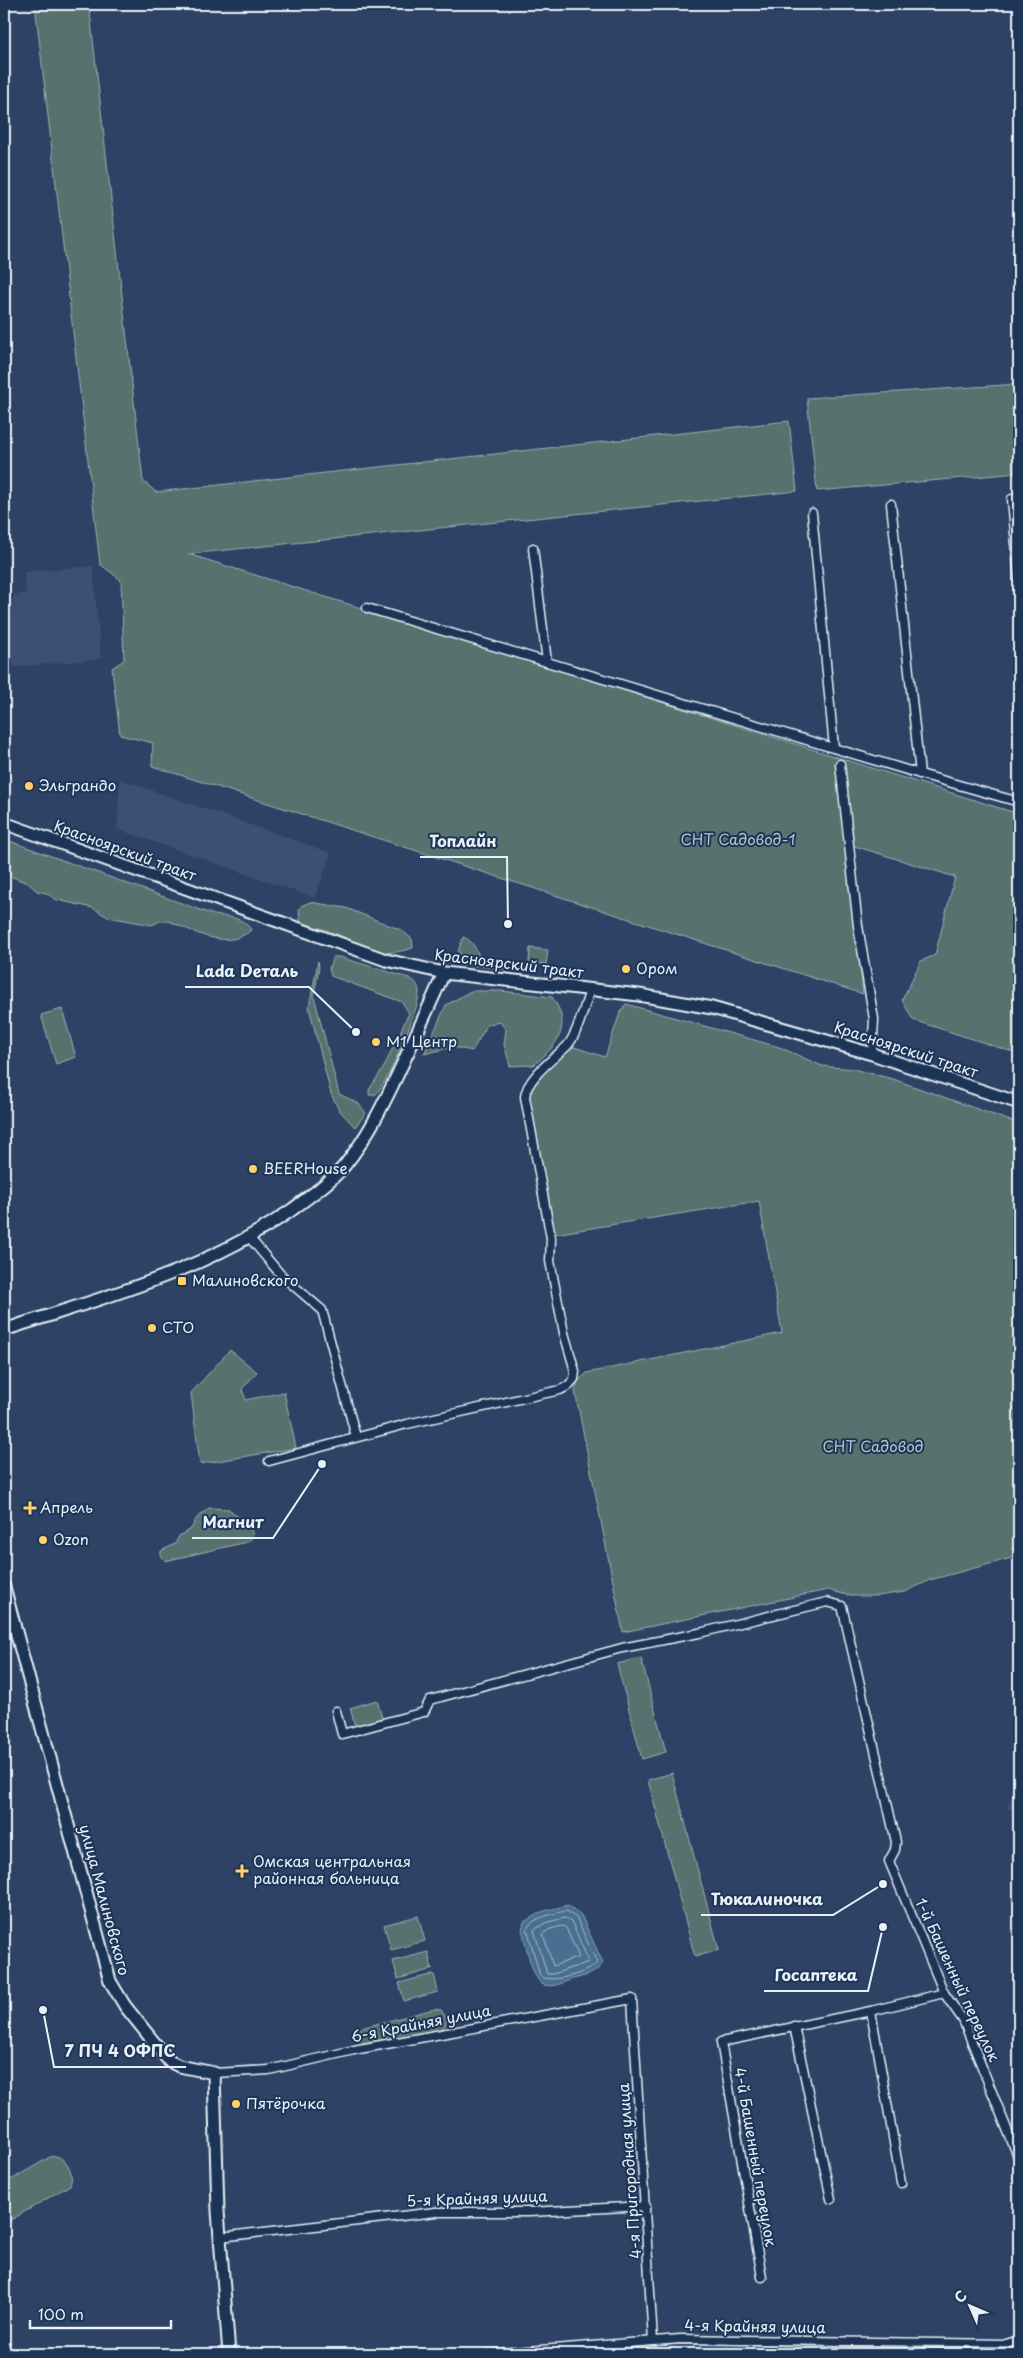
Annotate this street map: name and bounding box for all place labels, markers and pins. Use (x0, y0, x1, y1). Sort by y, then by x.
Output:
place label: Эльграндо (39, 773, 116, 796)
marker: Эльграндо (23, 780, 35, 792)
callout: Топлайн (420, 826, 507, 857)
callout: Lada Dеталь (185, 956, 309, 987)
place label: Ором (636, 956, 678, 979)
marker: Ором (620, 963, 632, 975)
place label: М1 Центр (386, 1029, 457, 1052)
marker: М1 Центр (370, 1036, 382, 1048)
place label: BEERHouse (263, 1156, 348, 1179)
marker: BEERHouse (247, 1163, 259, 1175)
place label: Малиновского (192, 1268, 298, 1291)
marker: Малиновского (176, 1275, 188, 1287)
place label: СТО (162, 1315, 194, 1338)
marker: СТО (146, 1322, 158, 1334)
place label: Апрель (40, 1495, 93, 1518)
marker: Апрель (24, 1502, 36, 1514)
callout: Магнит (192, 1507, 273, 1538)
place label: Ozon (53, 1527, 89, 1550)
marker: Ozon (37, 1534, 49, 1546)
place label: Омская центральная районная больница (253, 1849, 411, 1889)
marker: Омская центральная районная больница (235, 1864, 249, 1878)
callout: Тюкалиночка (701, 1884, 833, 1915)
callout: Госаптека (764, 1960, 868, 1991)
callout: 7 ПЧ 4 ОФПС (54, 2036, 186, 2067)
place label: Пятёрочка (246, 2091, 326, 2114)
marker: Пятёрочка (230, 2098, 242, 2110)

